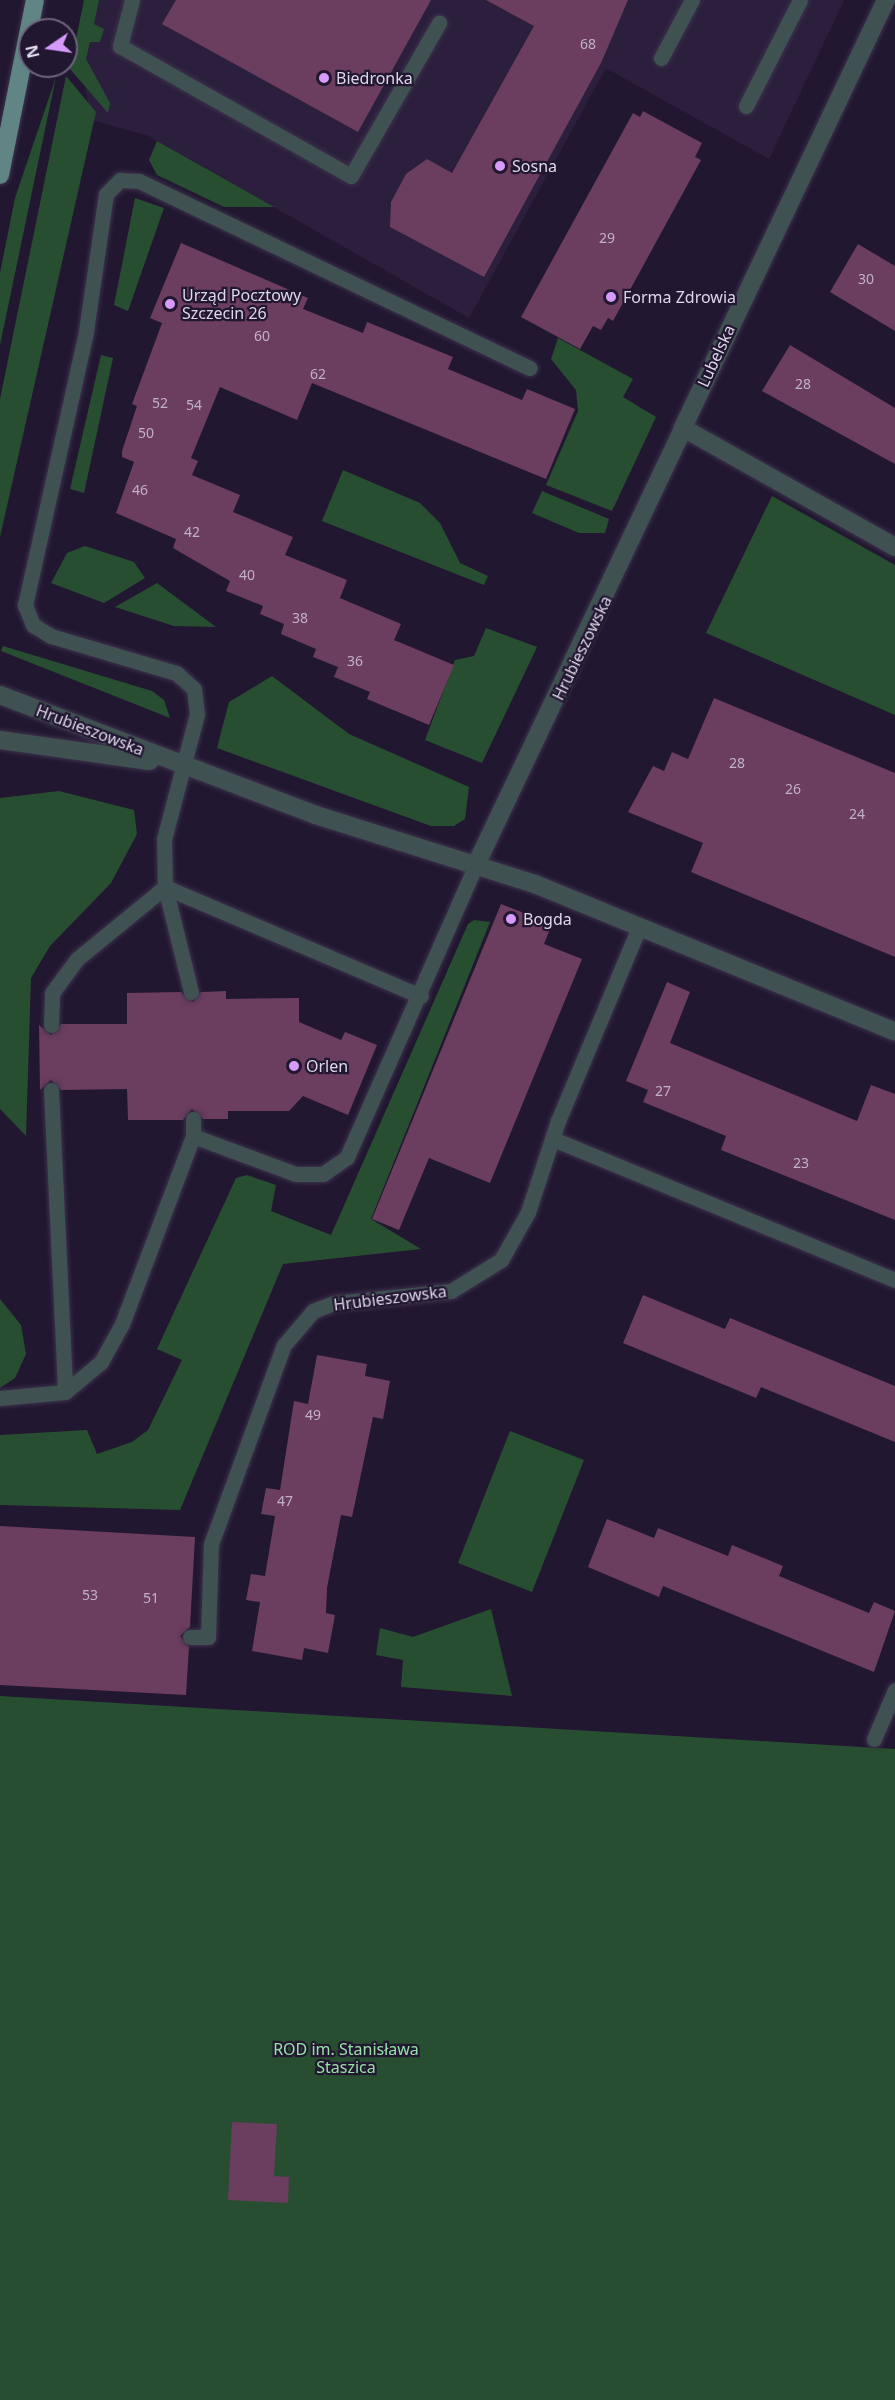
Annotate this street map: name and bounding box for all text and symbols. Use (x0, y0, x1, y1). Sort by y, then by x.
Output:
north arrow (18, 18, 78, 78)
house number: 68 (580, 36, 596, 52)
text: N (20, 43, 45, 60)
place label: Biedronka (336, 68, 413, 88)
marker: Biedronka (317, 71, 331, 85)
place label: Sosna (512, 156, 557, 176)
marker: Sosna (493, 159, 507, 173)
house number: 29 (599, 230, 615, 246)
house number: 30 (858, 271, 874, 287)
place label: Urząd Pocztowy Szczecin 26 (182, 285, 301, 323)
place label: Forma Zdrowia (623, 287, 736, 307)
marker: Forma Zdrowia (604, 290, 618, 304)
marker: Urząd Pocztowy Szczecin 26 (163, 297, 177, 311)
street label: Lubelska (693, 322, 739, 390)
house number: 60 (254, 328, 270, 344)
house number: 62 (310, 366, 326, 382)
house number: 28 (795, 376, 811, 392)
house number: 52 (152, 395, 168, 411)
house number: 54 (186, 397, 202, 413)
house number: 50 (138, 425, 154, 441)
house number: 46 (132, 482, 148, 498)
house number: 42 (184, 524, 200, 540)
house number: 40 (239, 567, 255, 583)
street label: Hrubieszowska (548, 593, 616, 703)
house number: 38 (292, 610, 308, 626)
house number: 36 (347, 653, 363, 669)
street label: Hrubieszowska (34, 701, 146, 759)
house number: 28 (729, 755, 745, 771)
house number: 26 (785, 781, 801, 797)
house number: 24 (849, 806, 865, 822)
place label: Bogda (523, 909, 572, 929)
marker: Bogda (504, 912, 518, 926)
place label: Orlen (306, 1056, 348, 1076)
marker: Orlen (287, 1059, 301, 1073)
house number: 27 (655, 1083, 671, 1099)
house number: 23 (793, 1155, 809, 1171)
street label: Hrubieszowska (332, 1282, 448, 1314)
house number: 49 (305, 1407, 321, 1423)
house number: 47 (277, 1493, 293, 1509)
house number: 53 (82, 1587, 98, 1603)
house number: 51 (143, 1590, 159, 1606)
park label: ROD im. Stanisława Staszica (273, 2039, 419, 2077)

